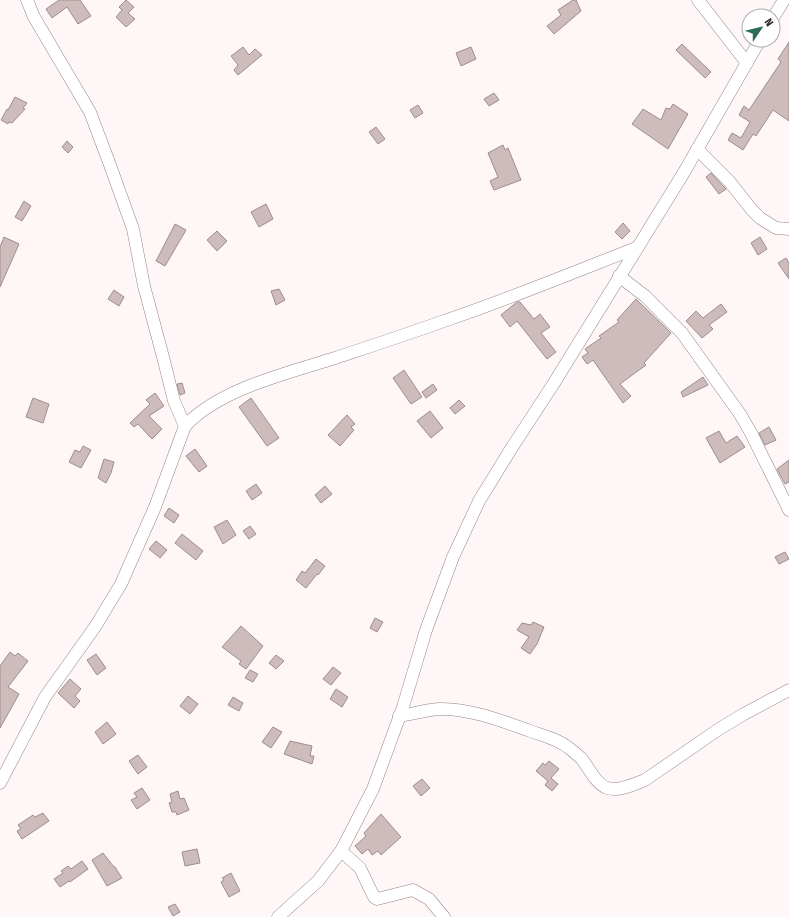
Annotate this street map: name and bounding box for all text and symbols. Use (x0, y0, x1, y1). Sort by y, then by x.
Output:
north arrow (741, 8, 781, 48)
text: N (762, 16, 776, 29)

